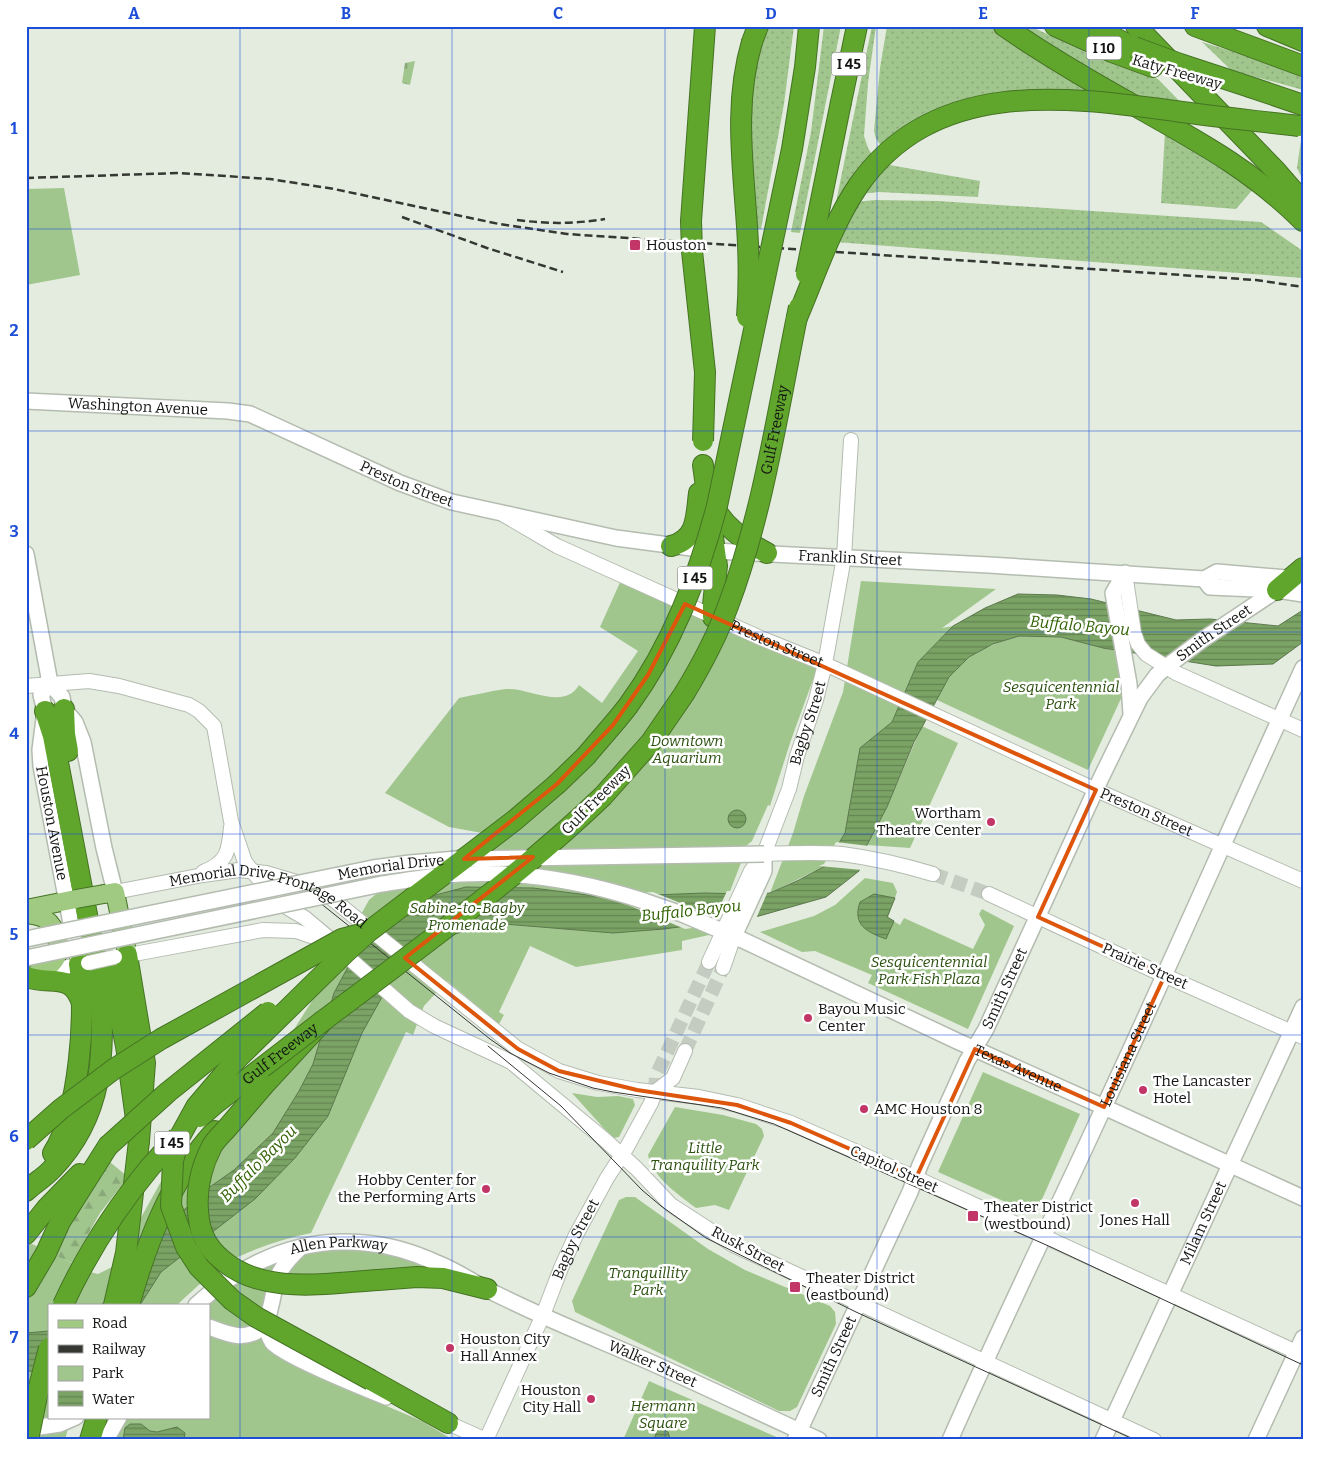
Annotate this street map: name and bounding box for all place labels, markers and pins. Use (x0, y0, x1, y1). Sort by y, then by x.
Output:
place label: Houston (646, 236, 707, 254)
marker: Houston (628, 238, 642, 252)
place label: Wortham Theatre Center (877, 804, 982, 839)
marker: Wortham Theatre Center (985, 816, 997, 828)
place label: Bayou Music Center (818, 1000, 906, 1035)
marker: Bayou Music Center (802, 1012, 814, 1024)
place label: The Lancaster Hotel (1153, 1072, 1251, 1107)
marker: The Lancaster Hotel (1137, 1084, 1149, 1096)
place label: AMC Houston 8 (874, 1100, 982, 1118)
marker: AMC Houston 8 (858, 1103, 870, 1115)
place label: Hobby Center for the Performing Arts (338, 1171, 476, 1206)
marker: Hobby Center for the Performing Arts (480, 1183, 492, 1195)
marker: Jones Hall (1129, 1197, 1141, 1209)
place label: Theater District (westbound) (984, 1198, 1093, 1233)
marker: Theater District (westbound) (966, 1209, 980, 1223)
place label: Jones Hall (1099, 1211, 1170, 1229)
place label: Theater District (eastbound) (806, 1269, 915, 1304)
marker: Theater District (eastbound) (788, 1280, 802, 1294)
place label: Houston City Hall Annex (460, 1330, 550, 1365)
marker: Houston City Hall Annex (444, 1342, 456, 1354)
place label: Houston City Hall (521, 1381, 581, 1416)
marker: Houston City Hall (585, 1393, 597, 1405)

